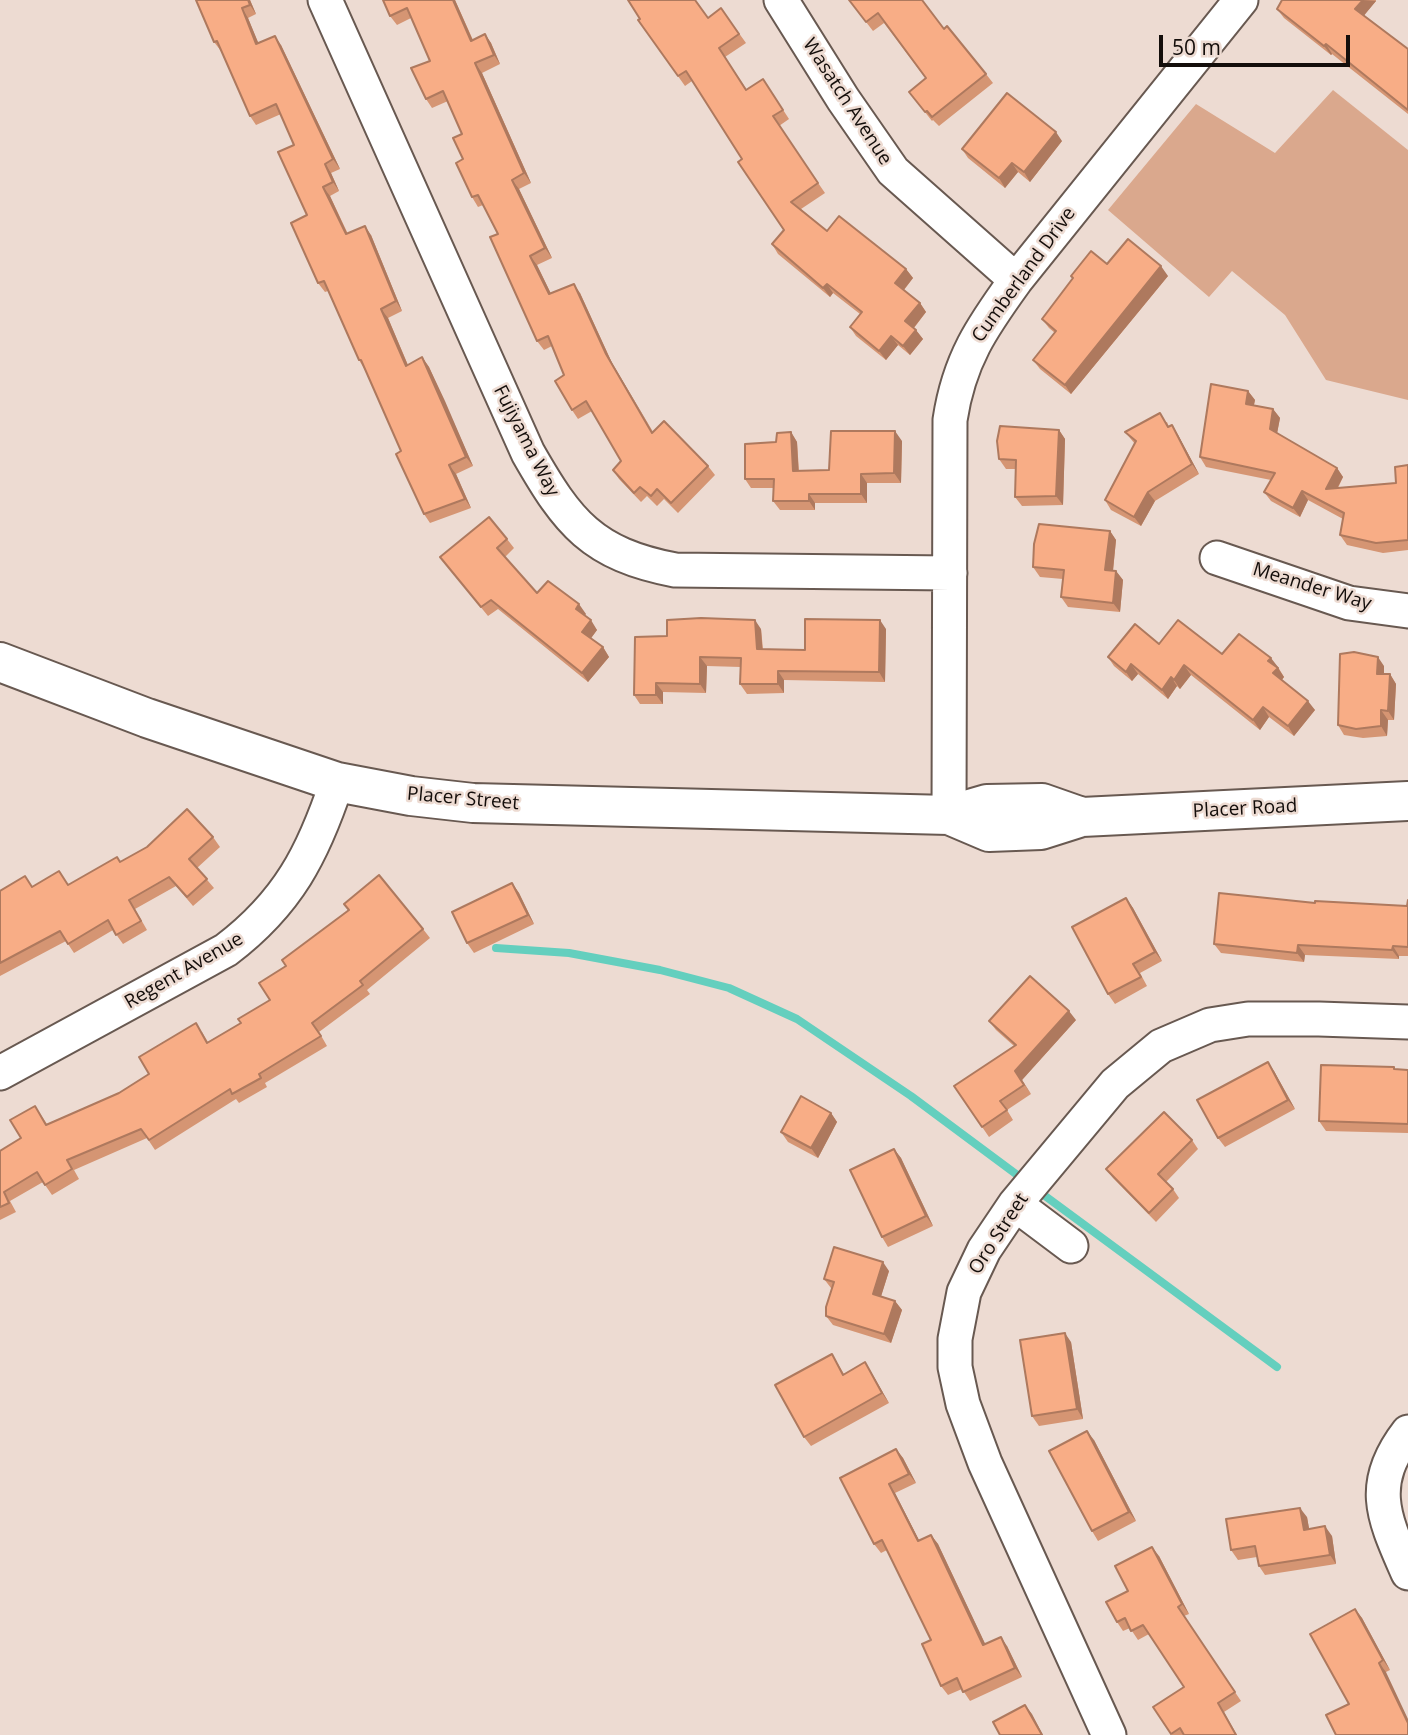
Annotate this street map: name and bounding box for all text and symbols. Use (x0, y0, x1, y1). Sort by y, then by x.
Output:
scale bar (1163, 21, 1354, 65)
text: 50 m (1172, 33, 1221, 61)
street label: Wasatch Avenue (798, 34, 896, 170)
street label: Cumberland Drive (967, 203, 1081, 347)
street label: Fujiyama Way (488, 382, 564, 500)
street label: Meander Way (1250, 558, 1374, 616)
street label: Placer Street (406, 783, 520, 815)
street label: Placer Road (1192, 795, 1298, 823)
street label: Regent Avenue (121, 928, 247, 1014)
street label: Oro Street (964, 1189, 1034, 1279)

